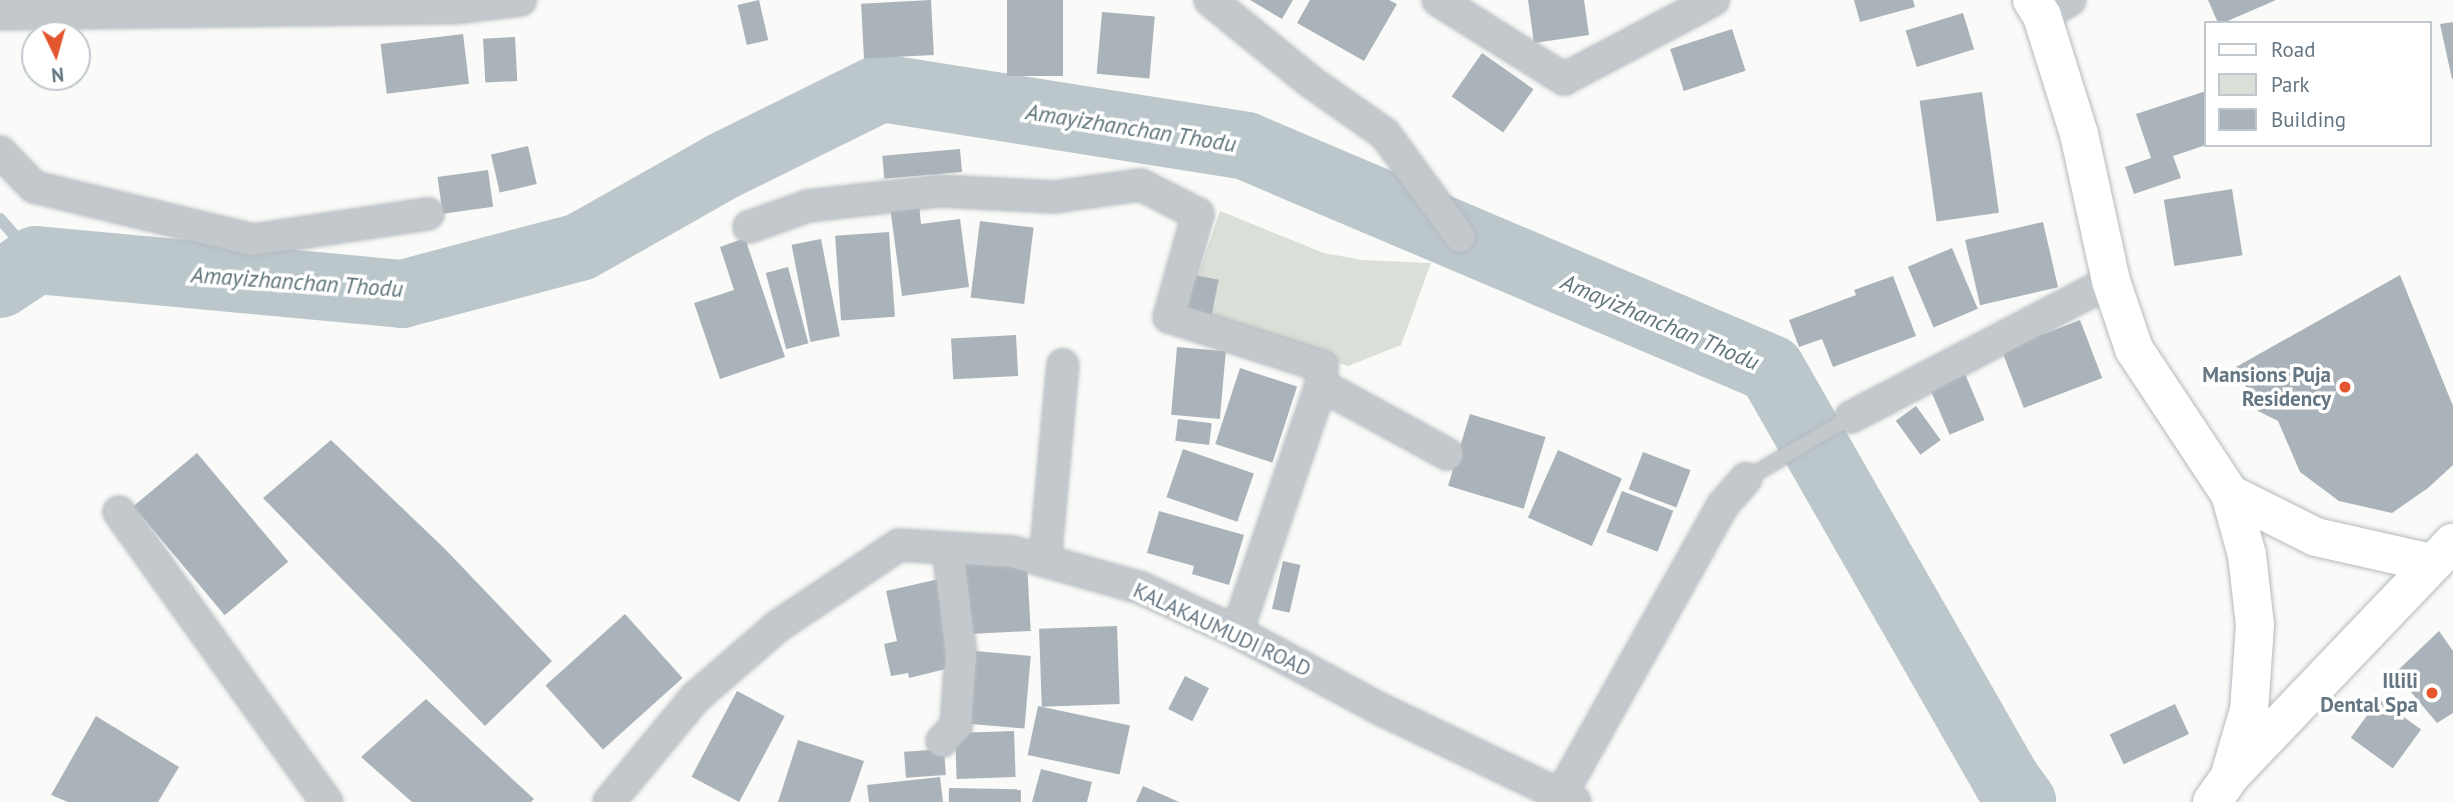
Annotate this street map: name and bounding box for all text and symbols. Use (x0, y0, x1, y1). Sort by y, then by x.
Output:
north arrow (21, 21, 91, 91)
legend (2204, 21, 2432, 147)
text: Road (2271, 36, 2315, 63)
text: N (50, 62, 65, 87)
text: Park (2271, 71, 2310, 98)
water label: Amayizhanchan Thodu (1024, 98, 1238, 158)
text: Building (2271, 106, 2346, 133)
water label: Amayizhanchan Thodu (190, 261, 404, 303)
water label: Amayizhanchan Thodu (1556, 268, 1764, 376)
place label: Mansions Puja Residency (2202, 362, 2331, 412)
marker: Mansions Puja Residency (2337, 379, 2353, 395)
street label: KALAKAUMUDI ROAD (1129, 578, 1315, 682)
place label: Illili Dental Spa (2320, 668, 2418, 718)
marker: Illili Dental Spa (2424, 685, 2440, 701)

